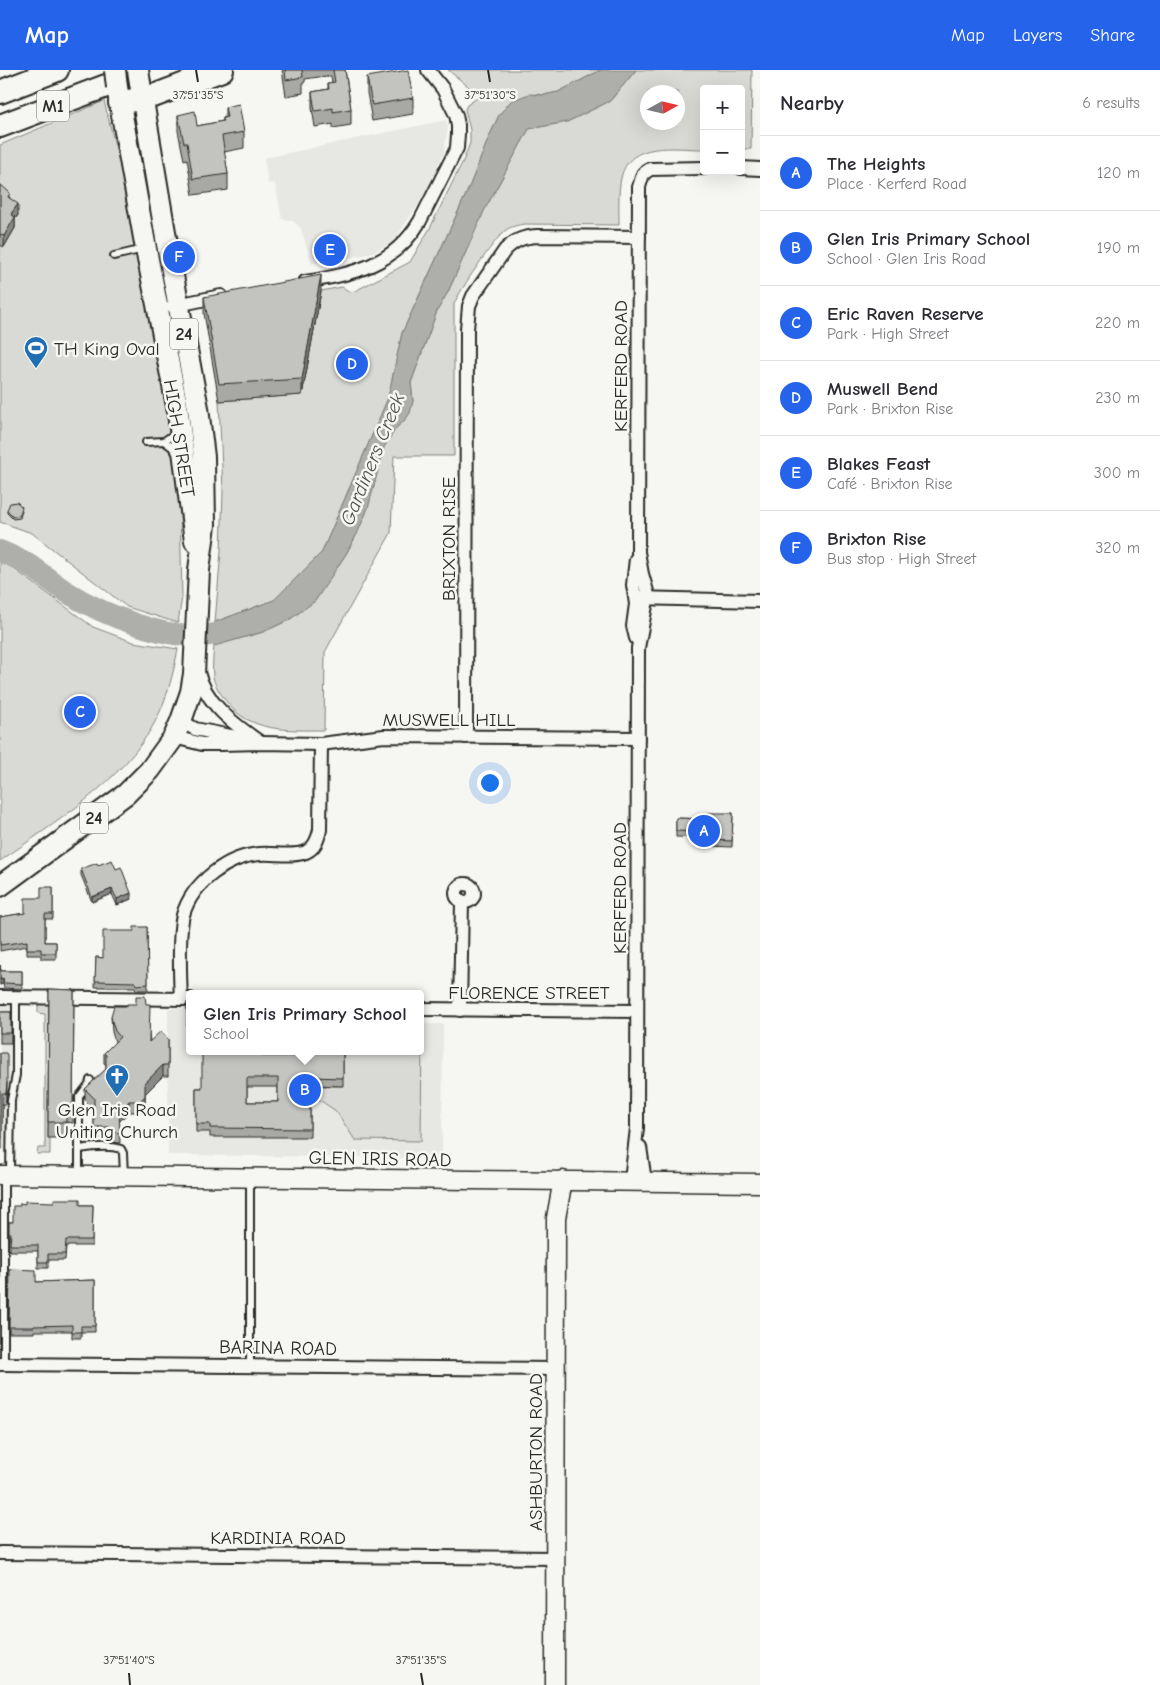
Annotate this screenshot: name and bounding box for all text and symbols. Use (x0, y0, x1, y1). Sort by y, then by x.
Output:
text: Map (25, 21, 69, 49)
text: Map (951, 25, 985, 46)
text: Layers (1013, 25, 1062, 46)
text: Share (1090, 25, 1135, 46)
north arrow (640, 85, 685, 130)
map controls (700, 85, 745, 175)
button: + (700, 85, 745, 130)
text: 37°51'35"S (173, 88, 224, 102)
text: 37°51'30"S (464, 88, 516, 102)
road number: M1 (37, 90, 69, 122)
text: Nearby (780, 91, 844, 115)
text: 6 results (1082, 94, 1140, 112)
button: − (700, 130, 745, 175)
text: The Heights (827, 153, 925, 175)
text: A (792, 164, 800, 182)
text: 120 m (1097, 164, 1140, 182)
text: Place · Kerferd Road (827, 175, 967, 193)
text: Glen Iris Primary School (827, 228, 1030, 250)
pin: E (314, 231, 346, 269)
pin: F (163, 238, 195, 276)
text: B (791, 239, 801, 257)
text: 190 m (1097, 239, 1140, 257)
text: School · Glen Iris Road (827, 250, 986, 268)
street label: KERFERD ROAD (610, 300, 632, 432)
text: Eric Raven Reserve (827, 303, 984, 325)
text: C (791, 314, 801, 332)
text: 220 m (1095, 314, 1140, 332)
road number: 24 (170, 318, 198, 350)
text: Park · High Street (827, 325, 949, 343)
sports icon: TH King Oval (23, 335, 49, 369)
place label: TH King Oval (54, 338, 160, 360)
pin: D (336, 345, 368, 383)
street label: HIGH STREET (159, 378, 199, 499)
text: Muswell Bend (827, 378, 938, 400)
water label: Gardiners Creek (335, 389, 410, 529)
text: D (791, 389, 801, 407)
text: 230 m (1095, 389, 1140, 407)
text: Park · Brixton Rise (827, 400, 953, 418)
text: Blakes Feast (827, 453, 930, 475)
text: E (791, 464, 801, 482)
text: 300 m (1094, 464, 1140, 482)
text: Café · Brixton Rise (827, 475, 953, 493)
street label: BRIXTON RISE (438, 477, 460, 601)
text: Brixton Rise (827, 528, 926, 550)
text: F (791, 539, 801, 557)
text: 320 m (1095, 539, 1140, 557)
text: Bus stop · High Street (827, 550, 976, 568)
pin: C (64, 693, 96, 731)
street label: MUSWELL HILL (383, 709, 516, 731)
your location (477, 770, 503, 796)
road number: 24 (80, 802, 108, 834)
pin: A (688, 812, 720, 850)
street label: KERFERD ROAD (609, 822, 631, 954)
street label: FLORENCE STREET (448, 982, 610, 1004)
popup (186, 990, 424, 1055)
text: Glen Iris Primary School (203, 1003, 407, 1025)
text: School (203, 1025, 249, 1043)
church icon: Glen Iris Road Uniting Church (104, 1063, 130, 1097)
pin: B (289, 1071, 321, 1109)
place label: Glen Iris Road Uniting Church (56, 1099, 178, 1143)
street label: GLEN IRIS ROAD (308, 1147, 452, 1171)
street label: BARINA ROAD (219, 1336, 337, 1360)
street label: ASHBURTON ROAD (525, 1373, 547, 1531)
street label: KARDINIA ROAD (210, 1527, 346, 1549)
text: 37°51'40"S (103, 1653, 155, 1667)
text: 37°51'35"S (396, 1653, 447, 1667)

